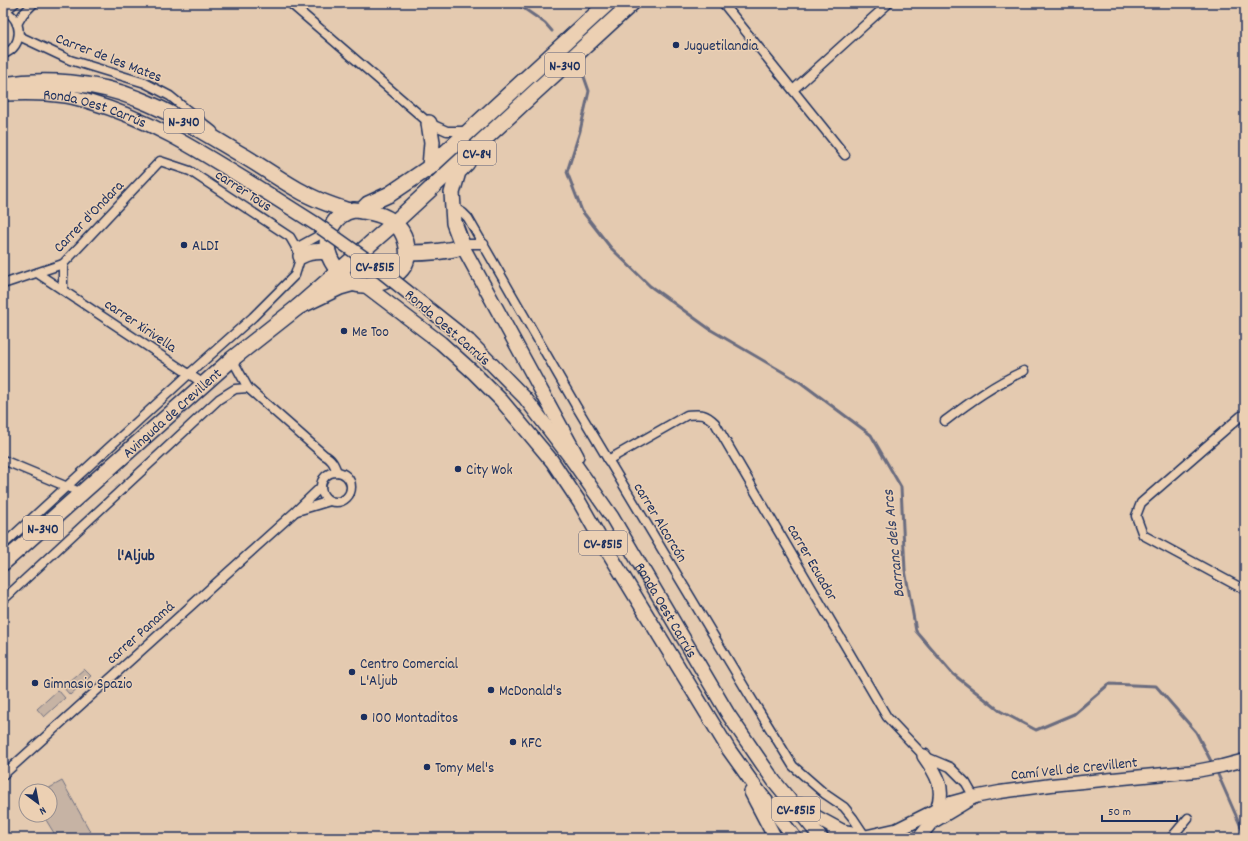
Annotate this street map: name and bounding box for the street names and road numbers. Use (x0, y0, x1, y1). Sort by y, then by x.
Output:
street label: Carrer de les Mates (52, 28, 165, 89)
road number: N-340 (545, 53, 585, 77)
street label: Ronda Oest Carrús (42, 85, 150, 135)
road number: N-340 (164, 109, 204, 133)
road number: CV-84 (458, 141, 496, 165)
street label: carrer Tous (210, 165, 276, 218)
street label: Carrer d'Ondara (49, 175, 130, 259)
road number: CV-8515 (351, 254, 399, 278)
street label: Ronda Oest Carrús (399, 285, 494, 372)
street label: carrer Xirivella (99, 294, 181, 360)
street label: Avinguda de Crevillent (118, 364, 228, 465)
street label: carrer Alcorcón (627, 479, 692, 567)
road number: N-340 (23, 516, 63, 540)
street label: carrer Ecuador (780, 521, 842, 606)
road number: CV-8515 (579, 531, 627, 555)
street label: Ronda Oest Carrús (628, 559, 702, 663)
street label: carrer Panamá (102, 596, 181, 670)
street label: Camí Vell de Crevillent (1010, 752, 1139, 788)
road number: CV-8515 (772, 797, 820, 821)

